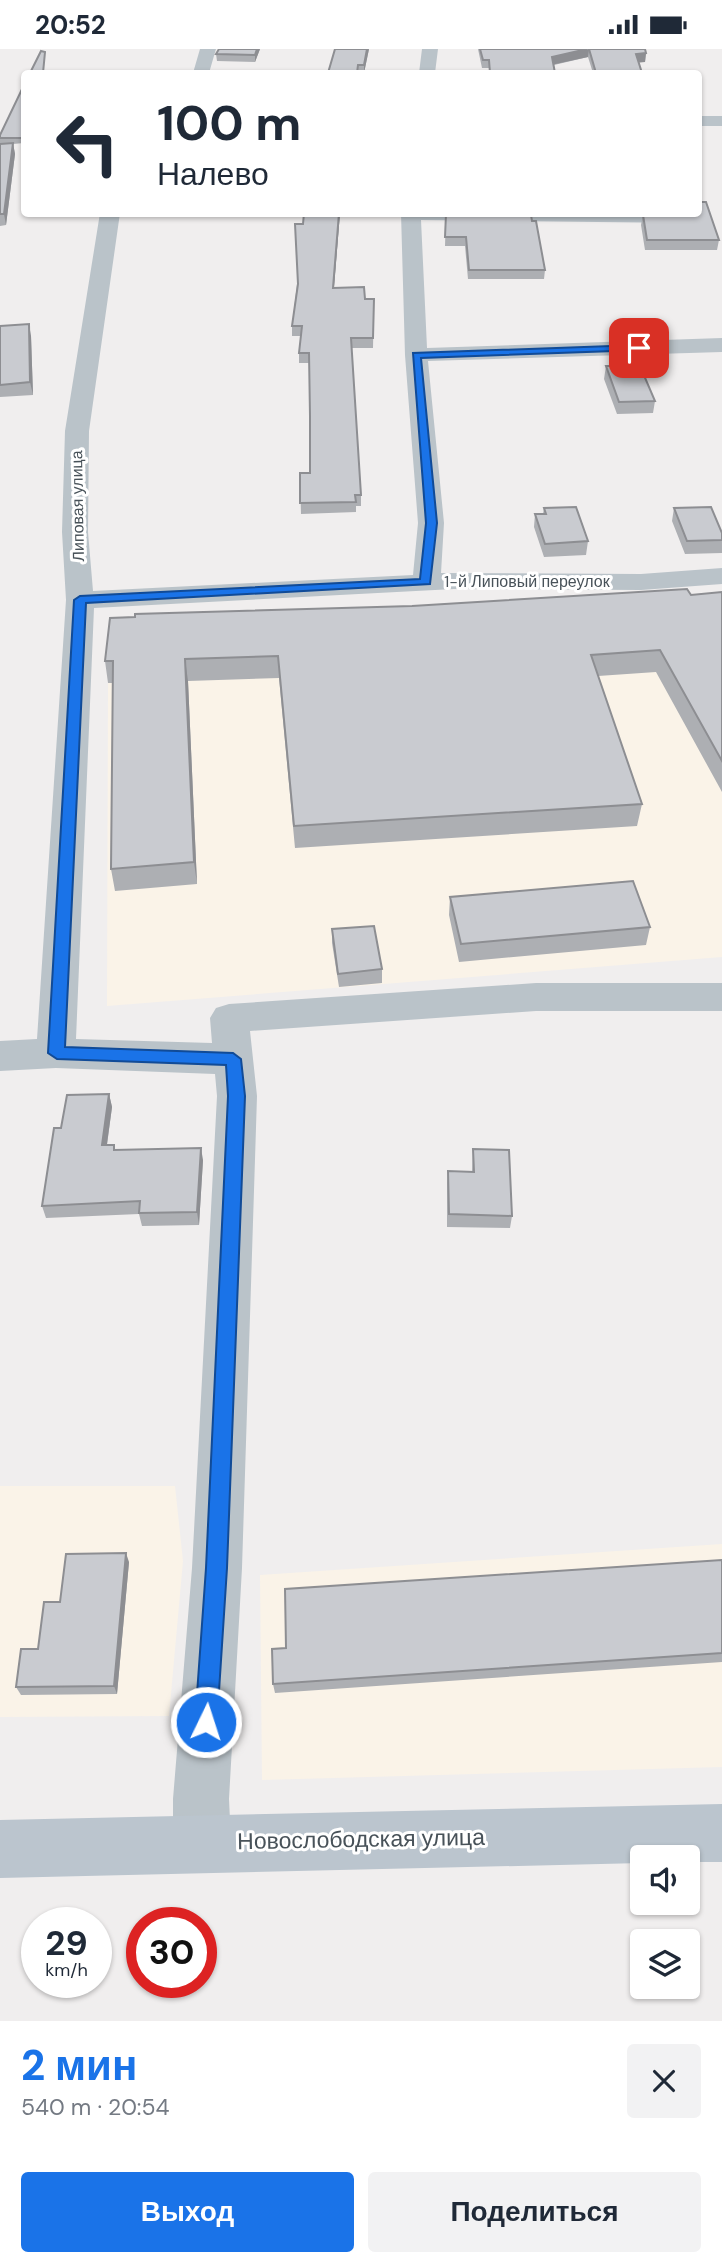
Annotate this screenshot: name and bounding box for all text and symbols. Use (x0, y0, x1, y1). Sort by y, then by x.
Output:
text: 20:52 (35, 8, 106, 42)
text: 100 m (157, 91, 301, 155)
icon: left (42, 98, 133, 189)
text: Налево (157, 153, 269, 195)
pin (609, 318, 669, 378)
icon: arrive (620, 329, 658, 367)
street label: Липовая улица (66, 450, 89, 562)
street label: 1-й Липовый переулок (444, 571, 611, 592)
position arrow (169, 1685, 243, 1759)
street label: Новослободская улица (237, 1822, 485, 1856)
map controls (630, 1845, 700, 1999)
button: sound (630, 1845, 700, 1915)
speed limit sign: 30 (126, 1907, 217, 1998)
text: 29 (45, 1920, 88, 1966)
button: layers (630, 1929, 700, 1999)
text: km/h (45, 1958, 88, 1982)
text: 2 мин (21, 2038, 137, 2093)
button: close (627, 2044, 701, 2118)
text: 540 m · 20:54 (21, 2092, 170, 2122)
button: Выход (21, 2172, 354, 2252)
button: Поделиться (368, 2172, 701, 2252)

